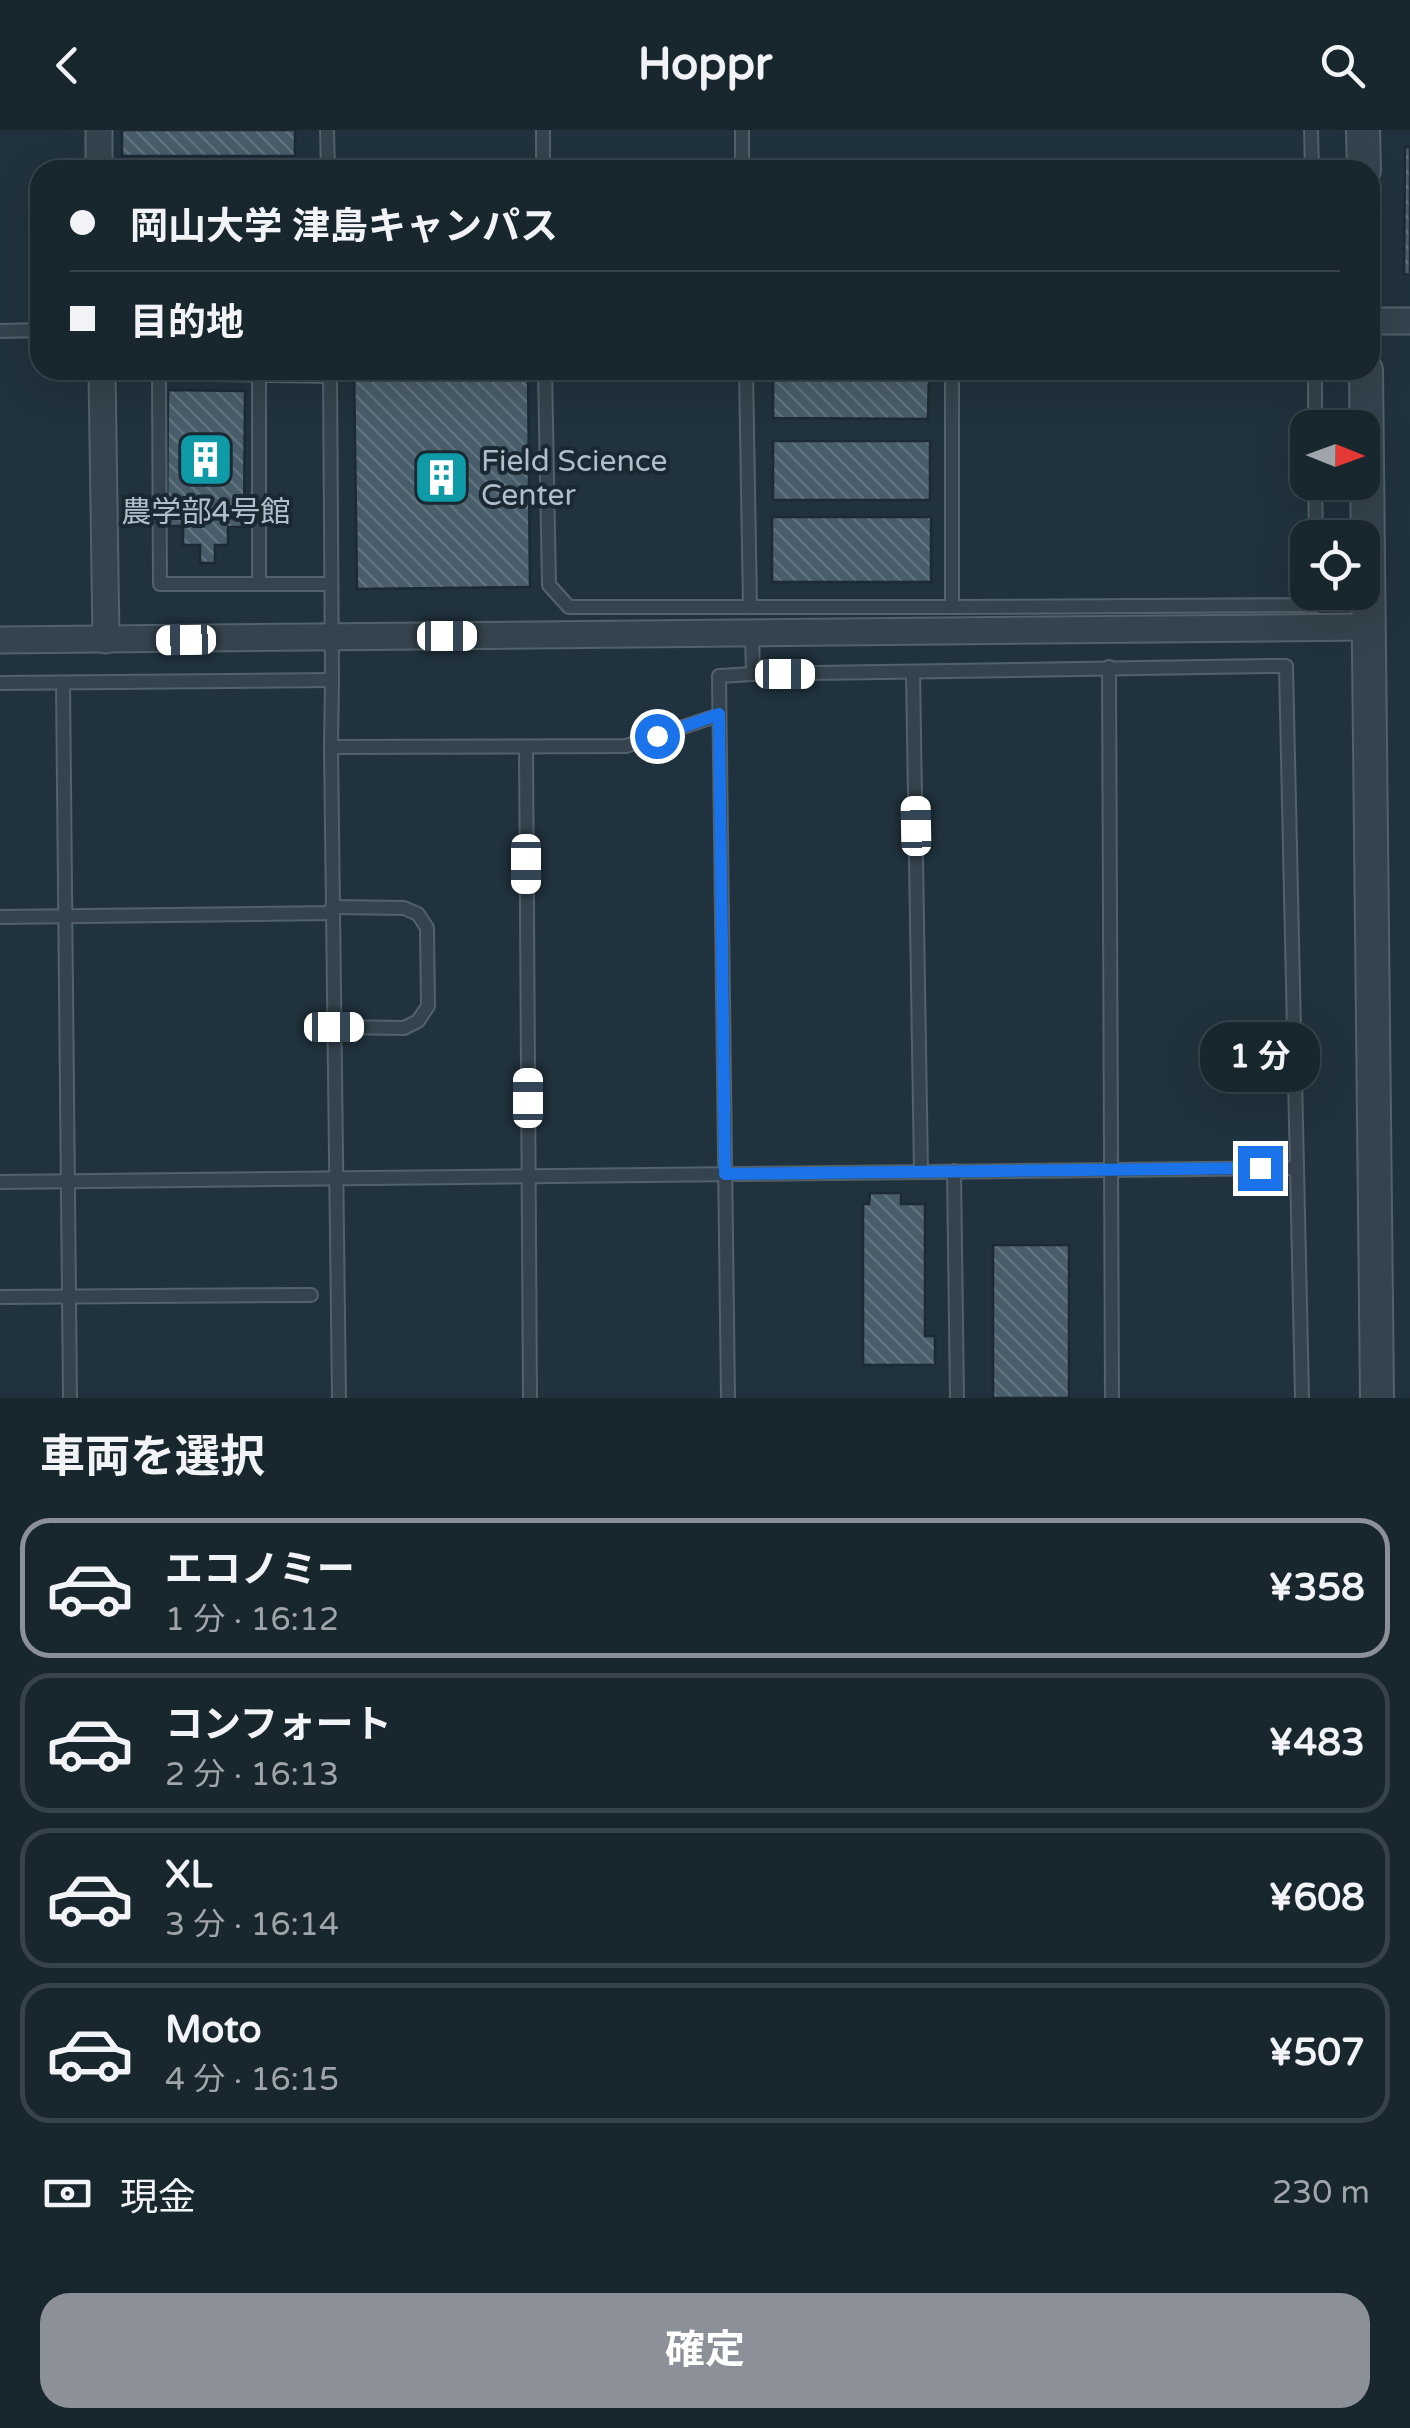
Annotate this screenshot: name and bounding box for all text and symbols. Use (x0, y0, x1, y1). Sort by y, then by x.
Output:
icon: back (40, 38, 95, 93)
text: Hoppr (638, 38, 772, 92)
icon: search (1315, 38, 1370, 93)
text: 岡山大学 津島キャンパス (130, 204, 558, 250)
text: 目的地 (130, 300, 244, 346)
north arrow (1290, 410, 1380, 500)
map controls (1290, 410, 1380, 610)
building icon: 農学部4号館 (176, 429, 236, 489)
place label: Field Science Center (481, 443, 668, 514)
building icon: Field Science Center (412, 448, 472, 508)
place label: 農学部4号館 (122, 494, 290, 531)
button: locate (1290, 520, 1380, 610)
car (417, 621, 477, 651)
car (156, 624, 216, 656)
car (755, 659, 815, 689)
route start (635, 714, 680, 759)
car (900, 796, 932, 856)
car (511, 834, 541, 894)
car (304, 1012, 364, 1042)
callout: 1 分 (1200, 1023, 1320, 1093)
text: 1 分 (1230, 1038, 1290, 1076)
car (513, 1068, 543, 1128)
route end (1238, 1146, 1283, 1191)
text: 車両を選択 (40, 1431, 265, 1485)
icon: car (45, 1543, 135, 1633)
text: エコノミー (165, 1547, 355, 1593)
text: ¥358 (1268, 1565, 1365, 1611)
text: 1 分 · 16:12 (165, 1601, 339, 1639)
icon: car (45, 1698, 135, 1788)
text: コンフォート (165, 1702, 392, 1748)
text: ¥483 (1268, 1720, 1365, 1766)
text: 2 分 · 16:13 (165, 1756, 339, 1794)
text: XL (165, 1852, 212, 1898)
icon: car (45, 1853, 135, 1943)
text: ¥608 (1268, 1875, 1365, 1921)
text: 3 分 · 16:14 (165, 1906, 339, 1944)
text: Moto (165, 2007, 261, 2053)
icon: car (45, 2008, 135, 2098)
text: ¥507 (1268, 2030, 1365, 2076)
text: 4 分 · 16:15 (165, 2061, 339, 2099)
icon: cash (40, 2166, 95, 2221)
text: 230 m (1272, 2174, 1370, 2212)
text: 現金 (120, 2175, 196, 2221)
button: 確定 (40, 2293, 1370, 2408)

